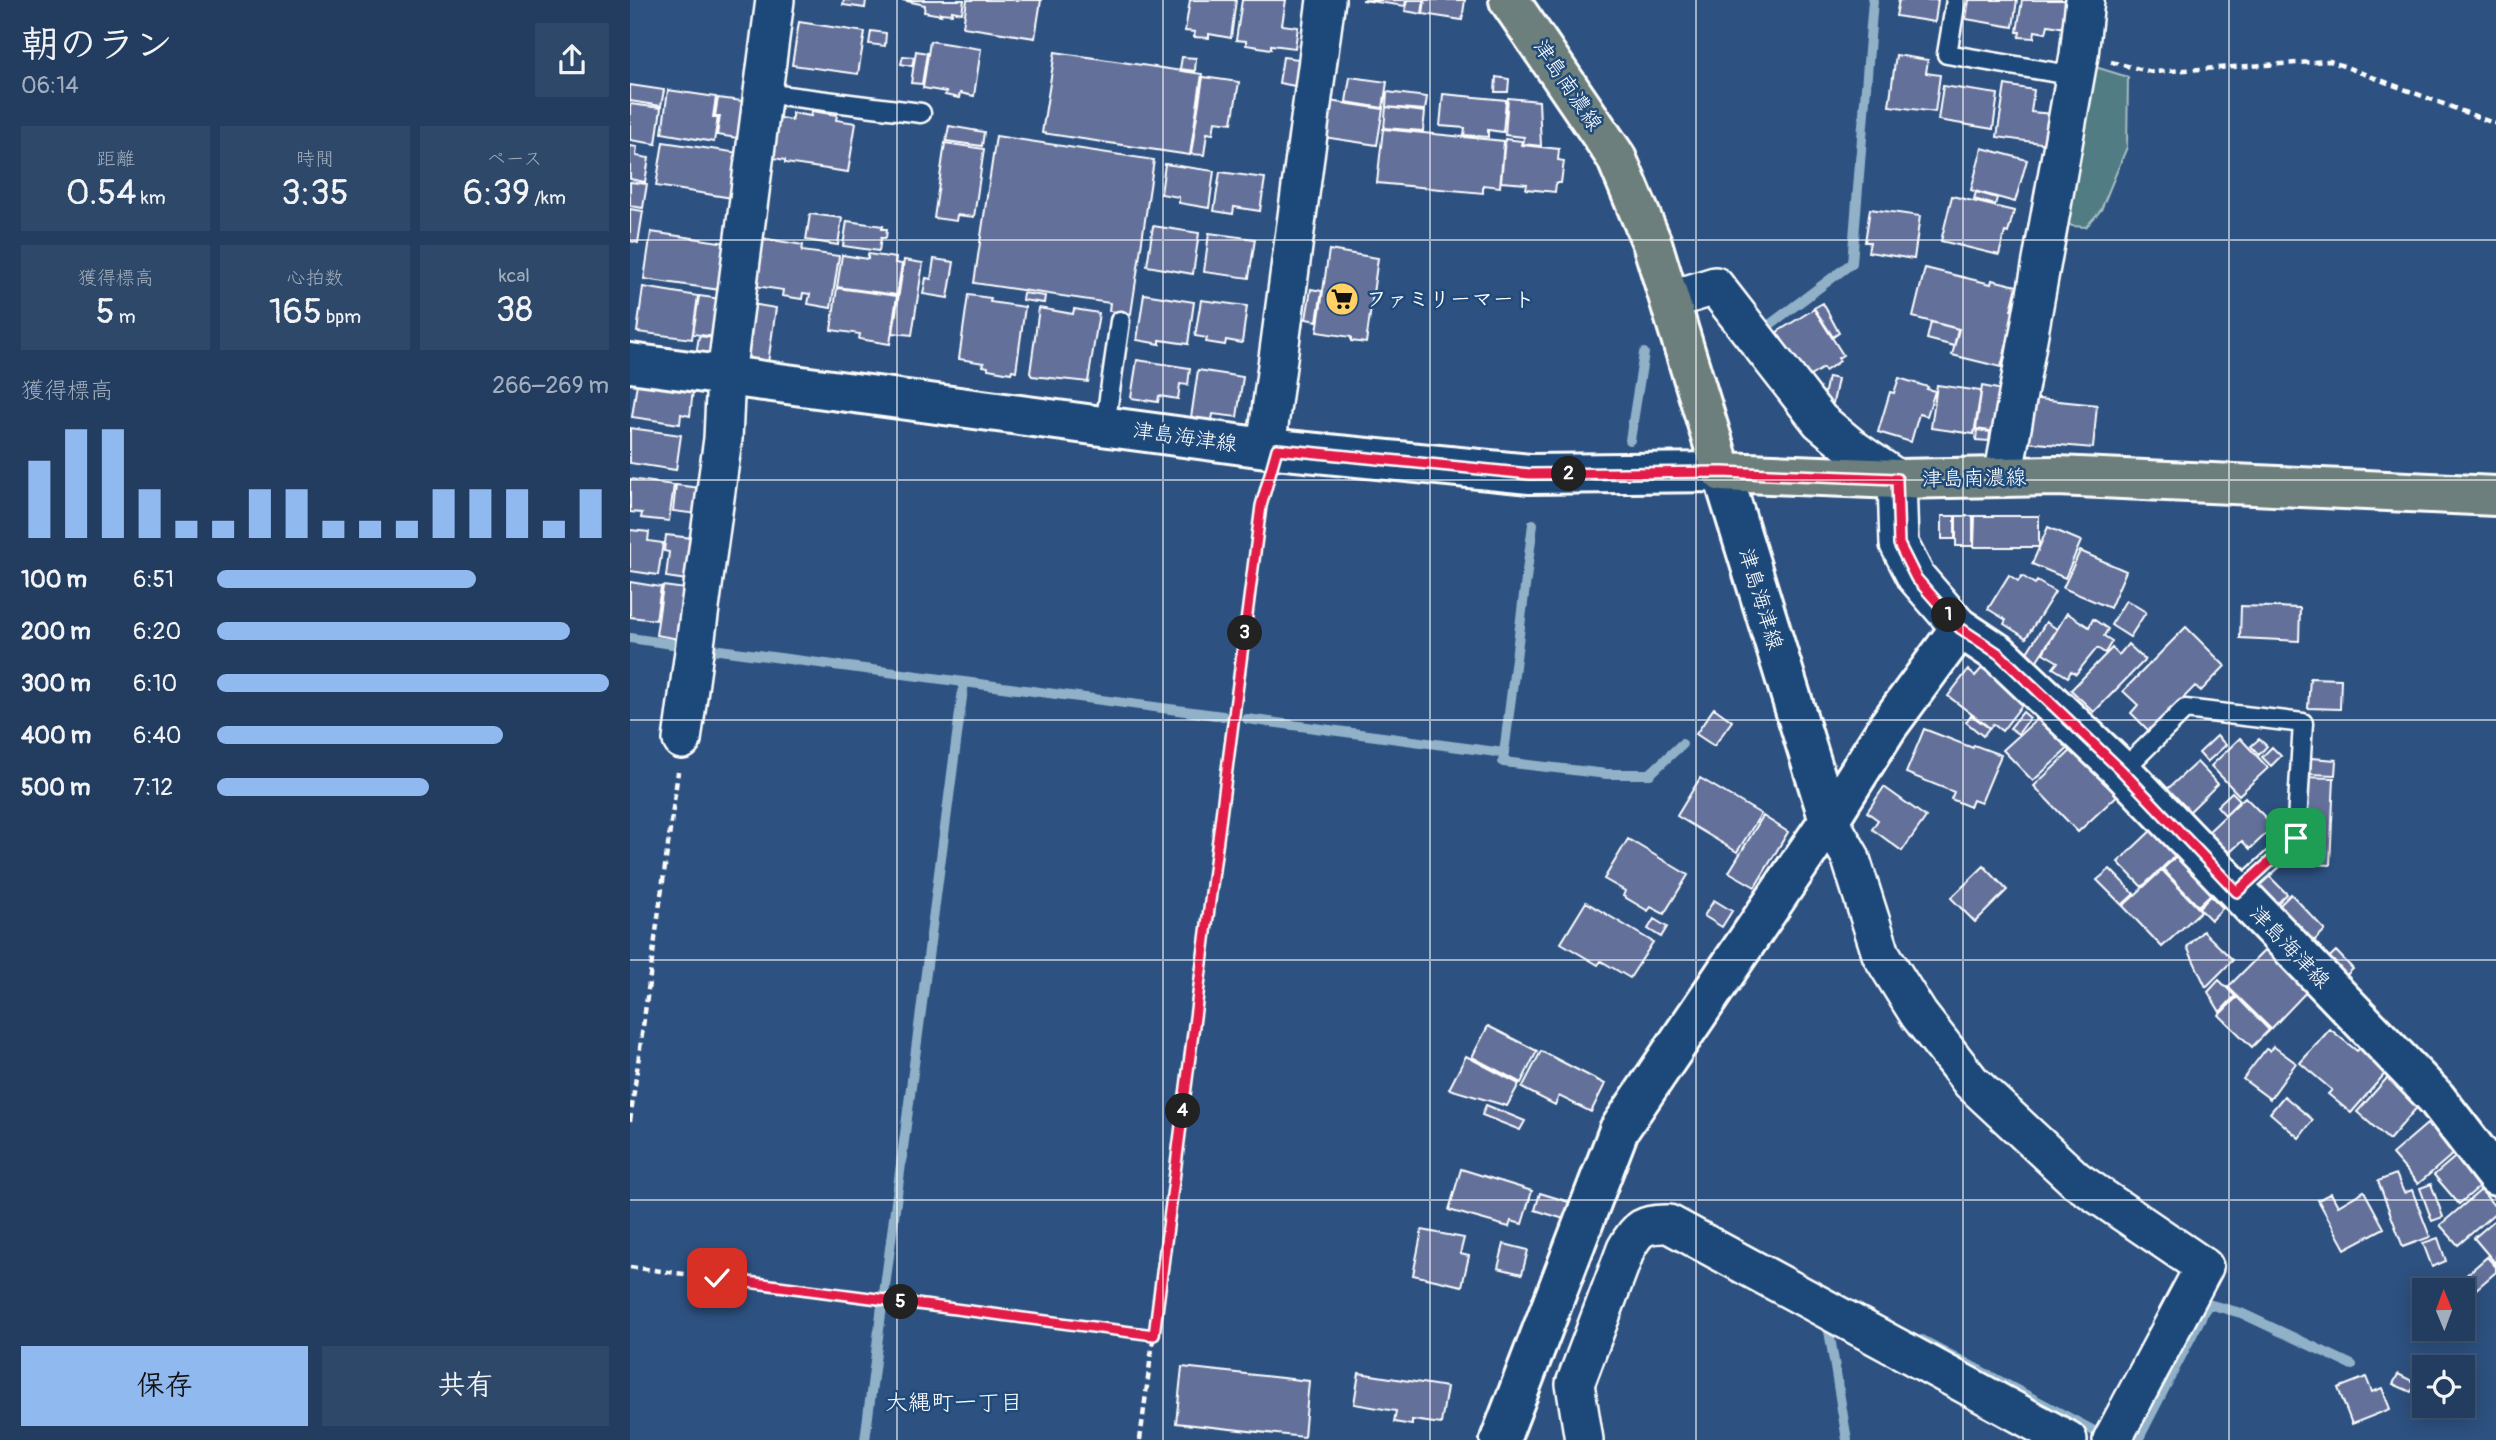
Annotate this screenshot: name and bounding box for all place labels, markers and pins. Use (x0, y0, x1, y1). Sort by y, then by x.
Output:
supermarket icon: ファミリーマート (1323, 280, 1361, 318)
place label: ファミリーマート (1366, 286, 1535, 313)
pin: 2 (1552, 456, 1586, 491)
pin: 1 (1932, 598, 1966, 632)
pin: 3 (1228, 616, 1262, 650)
pin (2266, 808, 2326, 868)
pin: 4 (1166, 1094, 1200, 1128)
pin (687, 1248, 747, 1308)
pin: 5 (884, 1284, 918, 1320)

